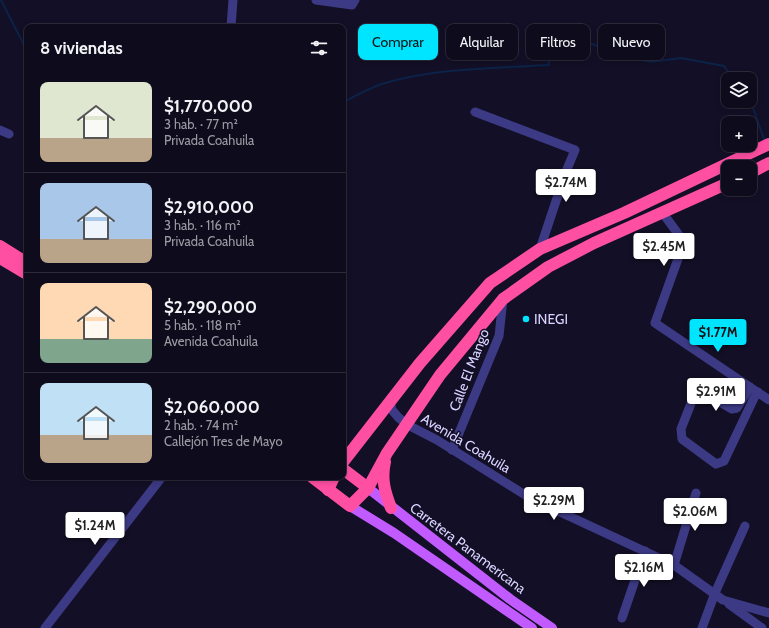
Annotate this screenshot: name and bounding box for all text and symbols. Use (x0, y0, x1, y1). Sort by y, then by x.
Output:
chip: Comprar (358, 24, 438, 60)
chip: Alquilar (446, 24, 518, 60)
chip: Filtros (526, 24, 590, 60)
chip: Nuevo (598, 24, 665, 60)
icon: filters (308, 37, 330, 59)
text: 8 viviendas (40, 38, 123, 58)
map controls (721, 72, 757, 196)
button: layers (721, 72, 757, 108)
text: $1,770,000 (164, 96, 253, 116)
icon: home (72, 98, 120, 146)
text: 3 hab. · 77 m² (164, 116, 238, 132)
button: + (721, 116, 757, 152)
text: Privada Coahuila (164, 132, 254, 148)
button: − (721, 160, 757, 196)
pin: $2.74M (533, 169, 599, 203)
text: $2.74M (545, 174, 587, 190)
text: $2,910,000 (164, 197, 254, 217)
icon: home (72, 199, 120, 247)
text: 3 hab. · 116 m² (164, 217, 241, 233)
text: Privada Coahuila (164, 233, 254, 249)
pin: $2.45M (631, 233, 697, 267)
text: $2.45M (642, 238, 686, 254)
text: $2,290,000 (164, 297, 257, 317)
icon: home (72, 299, 120, 347)
place label: INEGI (534, 310, 568, 328)
marker: INEGI (521, 314, 531, 324)
text: 5 hab. · 118 m² (164, 317, 241, 333)
pin: $1.77M (685, 319, 751, 353)
text: $1.77M (698, 324, 738, 340)
street label: Calle El Mango (445, 326, 493, 414)
text: Avenida Coahuila (164, 333, 258, 349)
pin: $2.91M (683, 378, 749, 412)
text: $2.91M (696, 383, 736, 399)
text: $2,060,000 (164, 397, 260, 417)
icon: home (72, 399, 120, 447)
street label: Avenida Coahuila (418, 409, 514, 477)
text: 2 hab. · 74 m² (164, 417, 238, 433)
text: Callejón Tres de Mayo (164, 433, 283, 449)
pin: $2.29M (521, 487, 587, 521)
text: $2.29M (533, 492, 575, 508)
street label: Carretera Panamericana (406, 498, 530, 598)
pin: $2.06M (662, 498, 728, 532)
text: $2.06M (673, 503, 717, 519)
pin: $1.24M (62, 512, 128, 546)
text: $1.24M (74, 517, 116, 533)
pin: $2.16M (611, 554, 677, 588)
text: $2.16M (624, 559, 664, 575)

